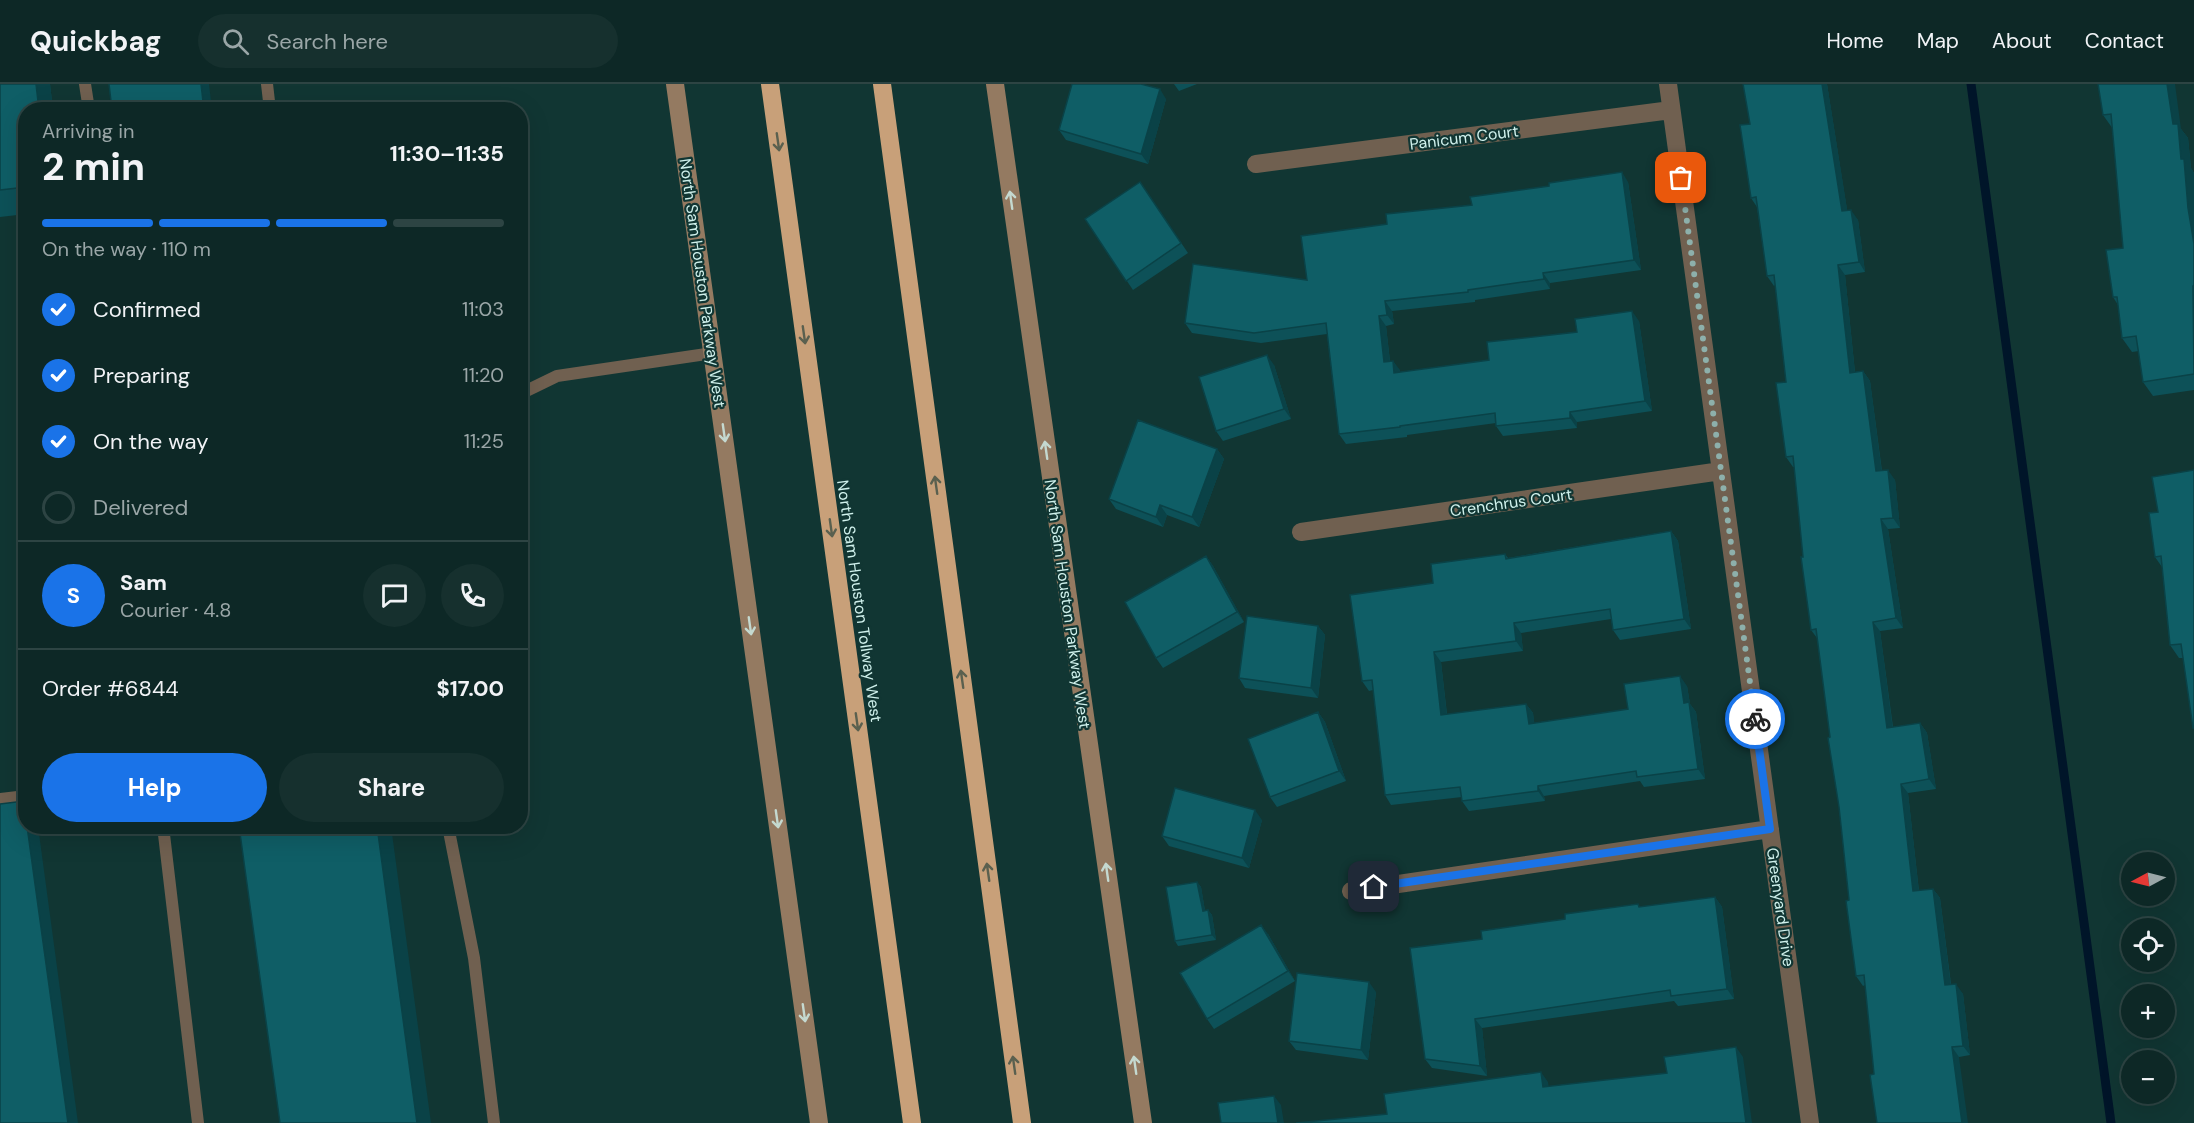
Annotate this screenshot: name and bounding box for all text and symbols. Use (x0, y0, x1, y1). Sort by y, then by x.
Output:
search box (198, 14, 618, 68)
text: Quickbag (30, 23, 162, 60)
icon: search (219, 25, 252, 58)
text: Search here (267, 27, 388, 56)
text: Home (1826, 27, 1884, 55)
text: Map (1917, 27, 1959, 55)
text: About (1992, 27, 2052, 55)
text: Contact (2085, 27, 2164, 55)
text: Arriving in (42, 118, 134, 144)
street label: Panicum Court (1408, 120, 1520, 155)
one-way arrow (772, 132, 783, 151)
text: 11:30–11:35 (390, 139, 504, 168)
text: 2 min (42, 141, 145, 192)
pin (1655, 152, 1706, 203)
street label: North Sam Houston Parkway West (675, 157, 730, 409)
icon: bag (1664, 161, 1697, 194)
one-way arrow (1005, 191, 1016, 211)
text: On the way · 110 m (42, 236, 211, 262)
icon: check (42, 293, 75, 326)
text: Confirmed (93, 295, 201, 324)
text: 11:03 (462, 296, 504, 322)
one-way arrow (799, 325, 810, 345)
icon: check (42, 359, 75, 392)
text: Preparing (93, 361, 190, 390)
text: 11:20 (462, 362, 504, 388)
one-way arrow (718, 423, 729, 443)
icon: check (42, 425, 75, 458)
text: On the way (93, 427, 208, 456)
text: 11:25 (464, 428, 504, 454)
one-way arrow (1041, 441, 1052, 461)
one-way arrow (930, 476, 941, 496)
street label: North Sam Houston Parkway West (1040, 478, 1095, 730)
street label: North Sam Houston Tollway West (832, 479, 887, 723)
street label: Crenchrus Court (1448, 484, 1574, 521)
text: Delivered (93, 493, 188, 522)
one-way arrow (825, 518, 836, 538)
button: chat (363, 564, 426, 627)
button: phone (441, 564, 504, 627)
text: Sam (120, 568, 167, 597)
text: S (67, 581, 80, 610)
text: Courier · 4.8 (120, 597, 231, 623)
one-way arrow (745, 616, 756, 636)
one-way arrow (957, 669, 968, 689)
text: Order #6844 (42, 674, 179, 703)
text: $17.00 (437, 674, 504, 703)
courier (1725, 689, 1785, 749)
icon: bike (1739, 703, 1772, 736)
one-way arrow (852, 711, 863, 731)
button: Help (42, 753, 267, 822)
button: Share (279, 753, 504, 822)
one-way arrow (772, 809, 783, 829)
street label: Greenyard Drive (1762, 846, 1799, 968)
north arrow (2121, 852, 2175, 906)
map controls (2121, 852, 2175, 1104)
pin (1348, 861, 1399, 912)
one-way arrow (983, 862, 994, 882)
one-way arrow (1101, 863, 1112, 882)
icon: home (1357, 870, 1390, 903)
button: locate (2121, 918, 2175, 972)
button: + (2121, 984, 2175, 1038)
one-way arrow (799, 1002, 810, 1022)
button: − (2121, 1050, 2175, 1104)
one-way arrow (1009, 1056, 1020, 1075)
one-way arrow (1129, 1056, 1140, 1075)

